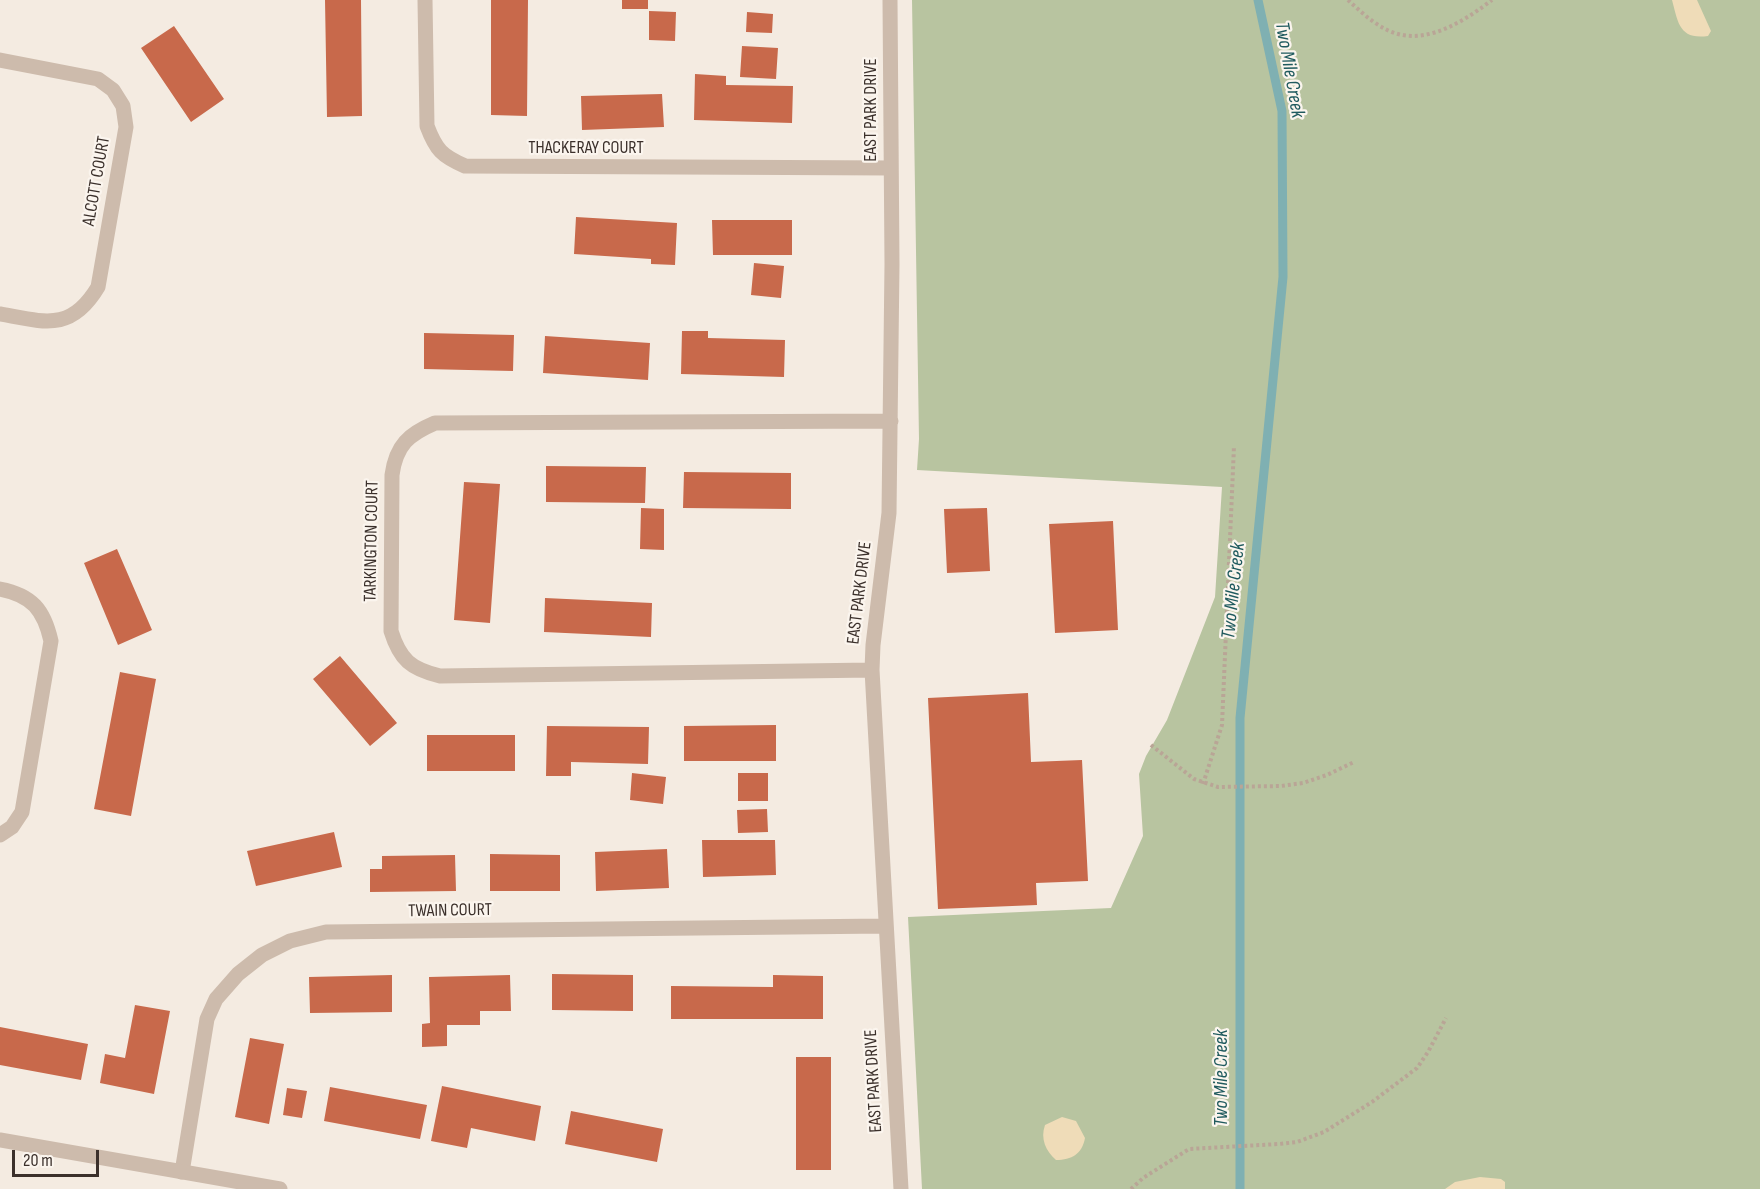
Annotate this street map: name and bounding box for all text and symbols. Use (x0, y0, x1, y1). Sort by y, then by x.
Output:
water label: Two Mile Creek (1269, 20, 1309, 120)
street label: EAST PARK DRIVE (860, 58, 882, 162)
street label: ALCOTT COURT (78, 135, 116, 227)
street label: THACKERAY COURT (528, 137, 644, 159)
street label: TARKINGTON COURT (360, 480, 384, 602)
street label: EAST PARK DRIVE (843, 540, 877, 646)
water label: Two Mile Creek (1217, 541, 1251, 641)
street label: TWAIN COURT (408, 899, 492, 923)
street label: EAST PARK DRIVE (861, 1029, 887, 1133)
water label: Two Mile Creek (1210, 1029, 1234, 1127)
scale bar (15, 1138, 102, 1176)
text: 20 m (23, 1150, 53, 1171)

